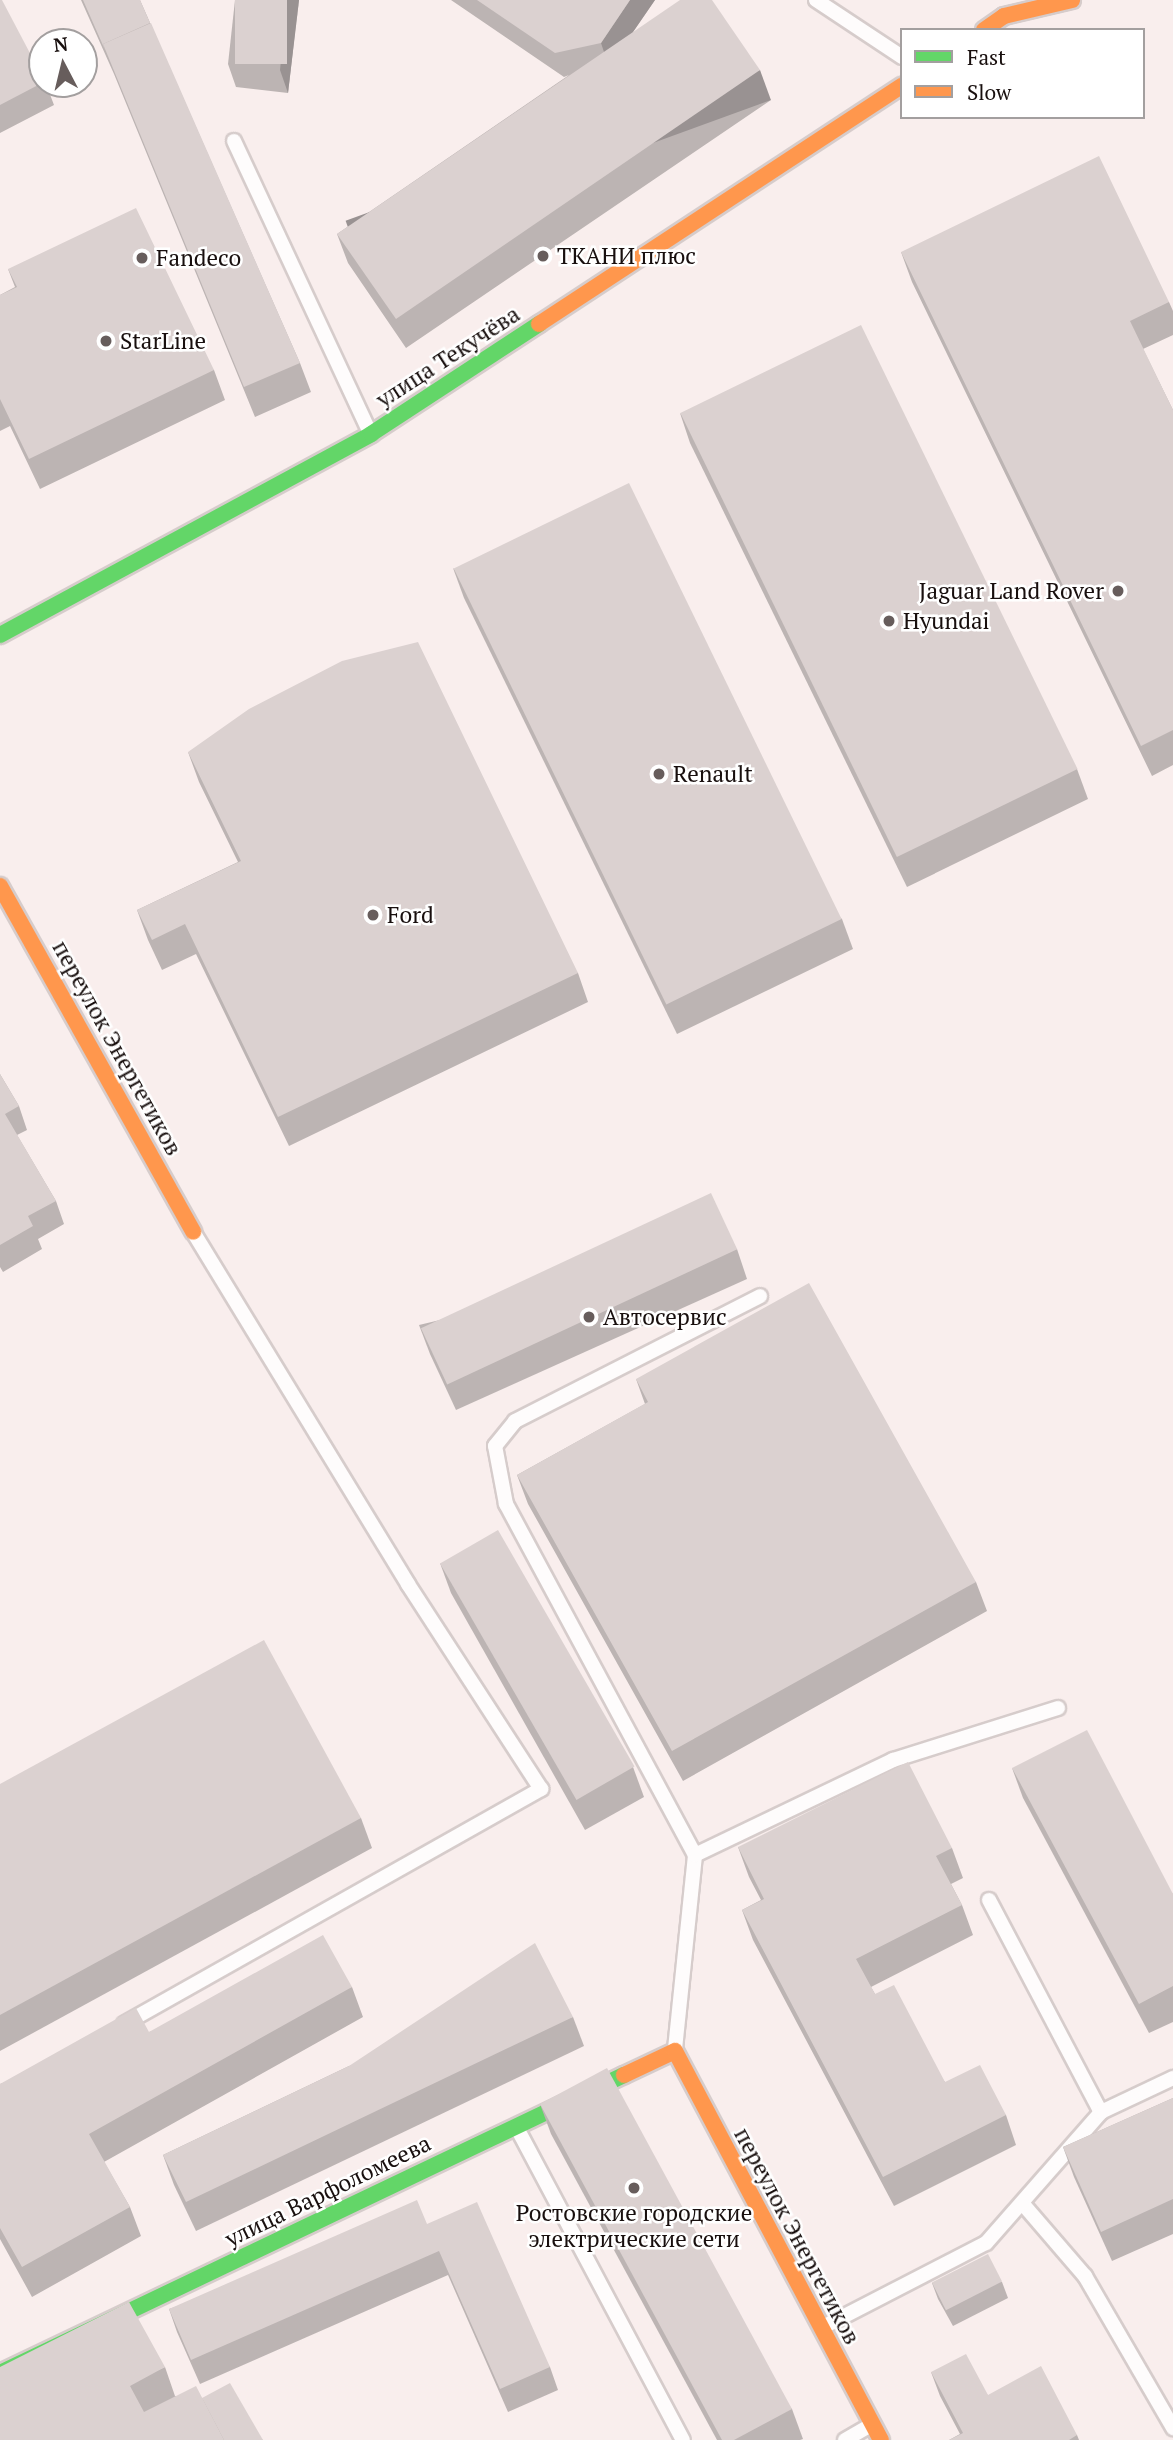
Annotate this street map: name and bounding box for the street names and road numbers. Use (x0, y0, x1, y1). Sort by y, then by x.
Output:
street label: улица Текучёва (371, 300, 525, 414)
street label: переулок Энергетиков (46, 936, 188, 1160)
street label: переулок Энергетиков (728, 2123, 866, 2349)
street label: улица Варфоломеева (221, 2129, 435, 2253)

